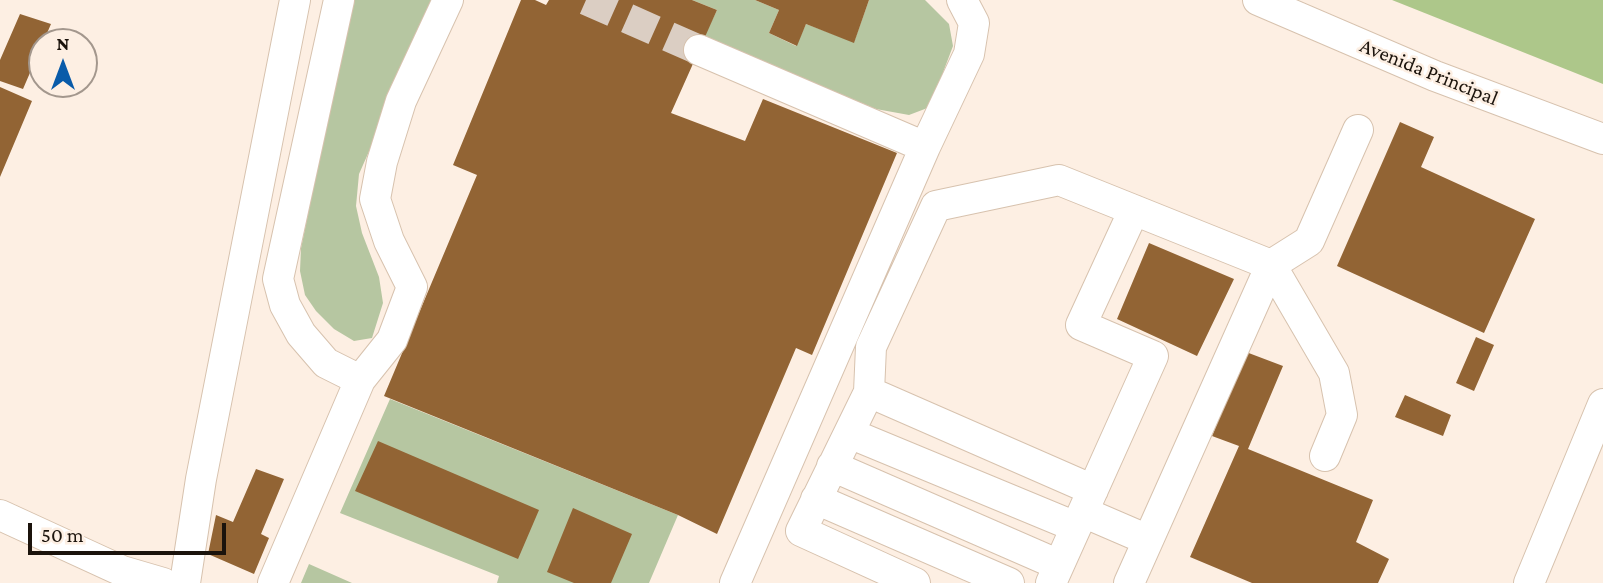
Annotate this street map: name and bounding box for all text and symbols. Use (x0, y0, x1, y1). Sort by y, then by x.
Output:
north arrow (28, 28, 98, 98)
text: N (57, 33, 69, 54)
street label: Avenida Principal (1356, 33, 1502, 111)
scale bar (32, 510, 229, 554)
text: 50 m (41, 523, 84, 547)

